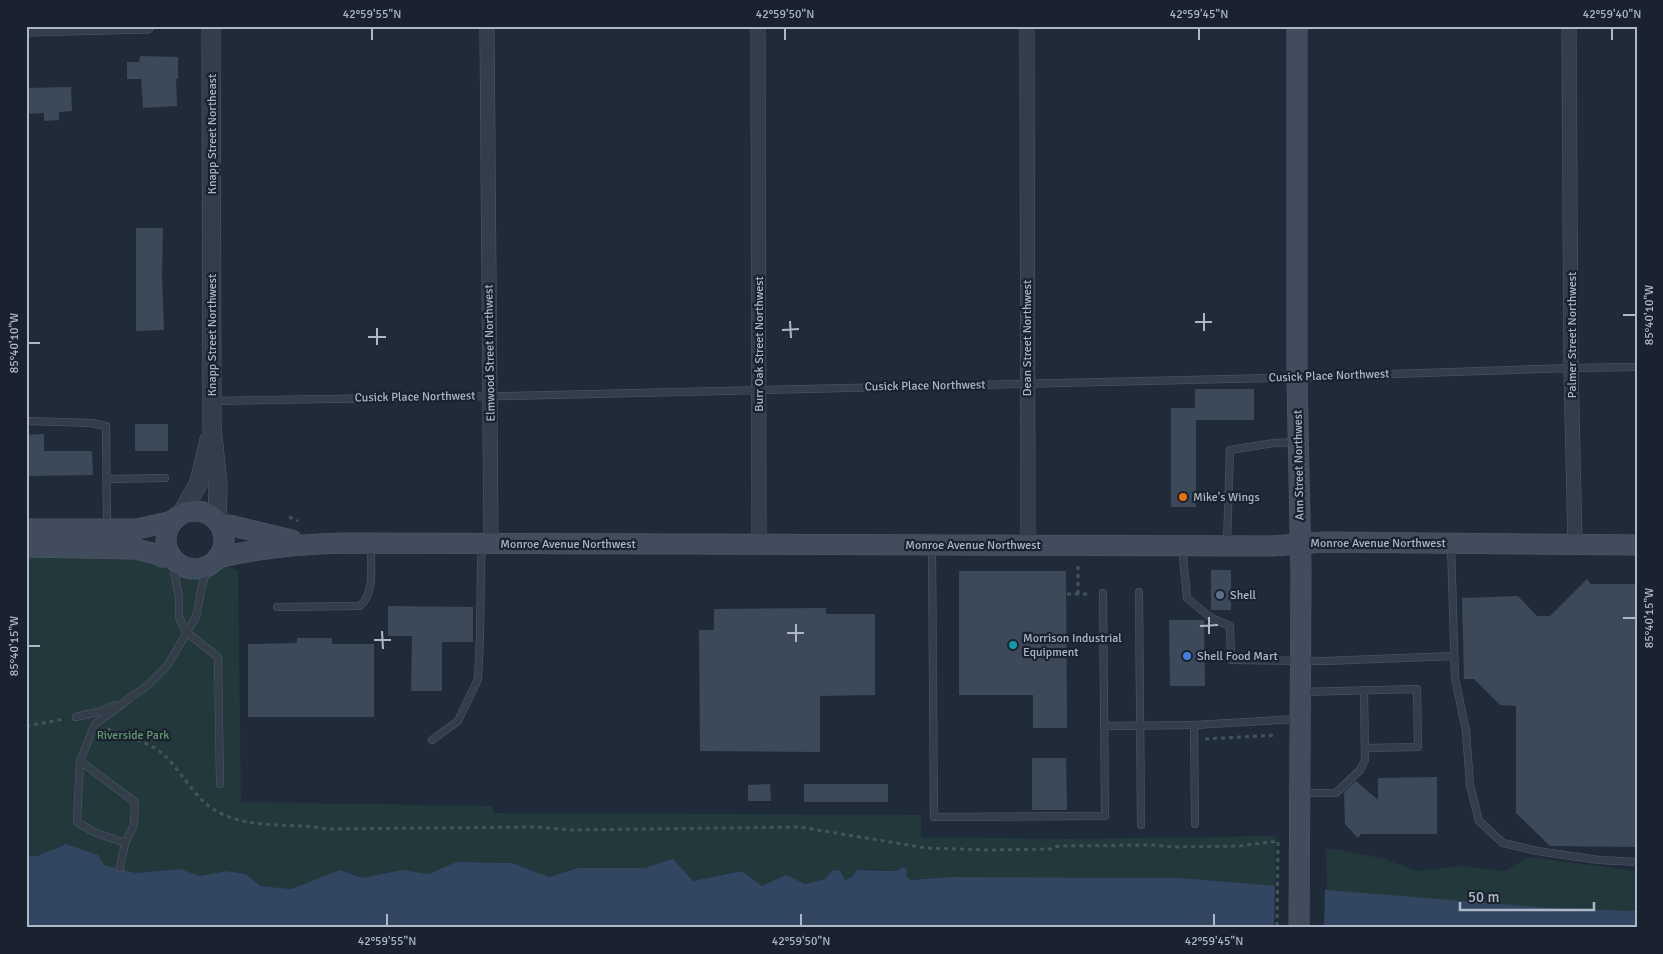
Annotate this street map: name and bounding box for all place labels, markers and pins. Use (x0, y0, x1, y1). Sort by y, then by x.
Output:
place label: Mike's Wings (1193, 490, 1260, 505)
marker: Mike's Wings (1177, 491, 1189, 503)
place label: Shell (1230, 588, 1257, 603)
marker: Shell (1214, 589, 1226, 601)
place label: Morrison Industrial Equipment (1023, 631, 1122, 660)
marker: Morrison Industrial Equipment (1007, 639, 1019, 651)
place label: Shell Food Mart (1197, 649, 1278, 664)
marker: Shell Food Mart (1181, 650, 1193, 662)

